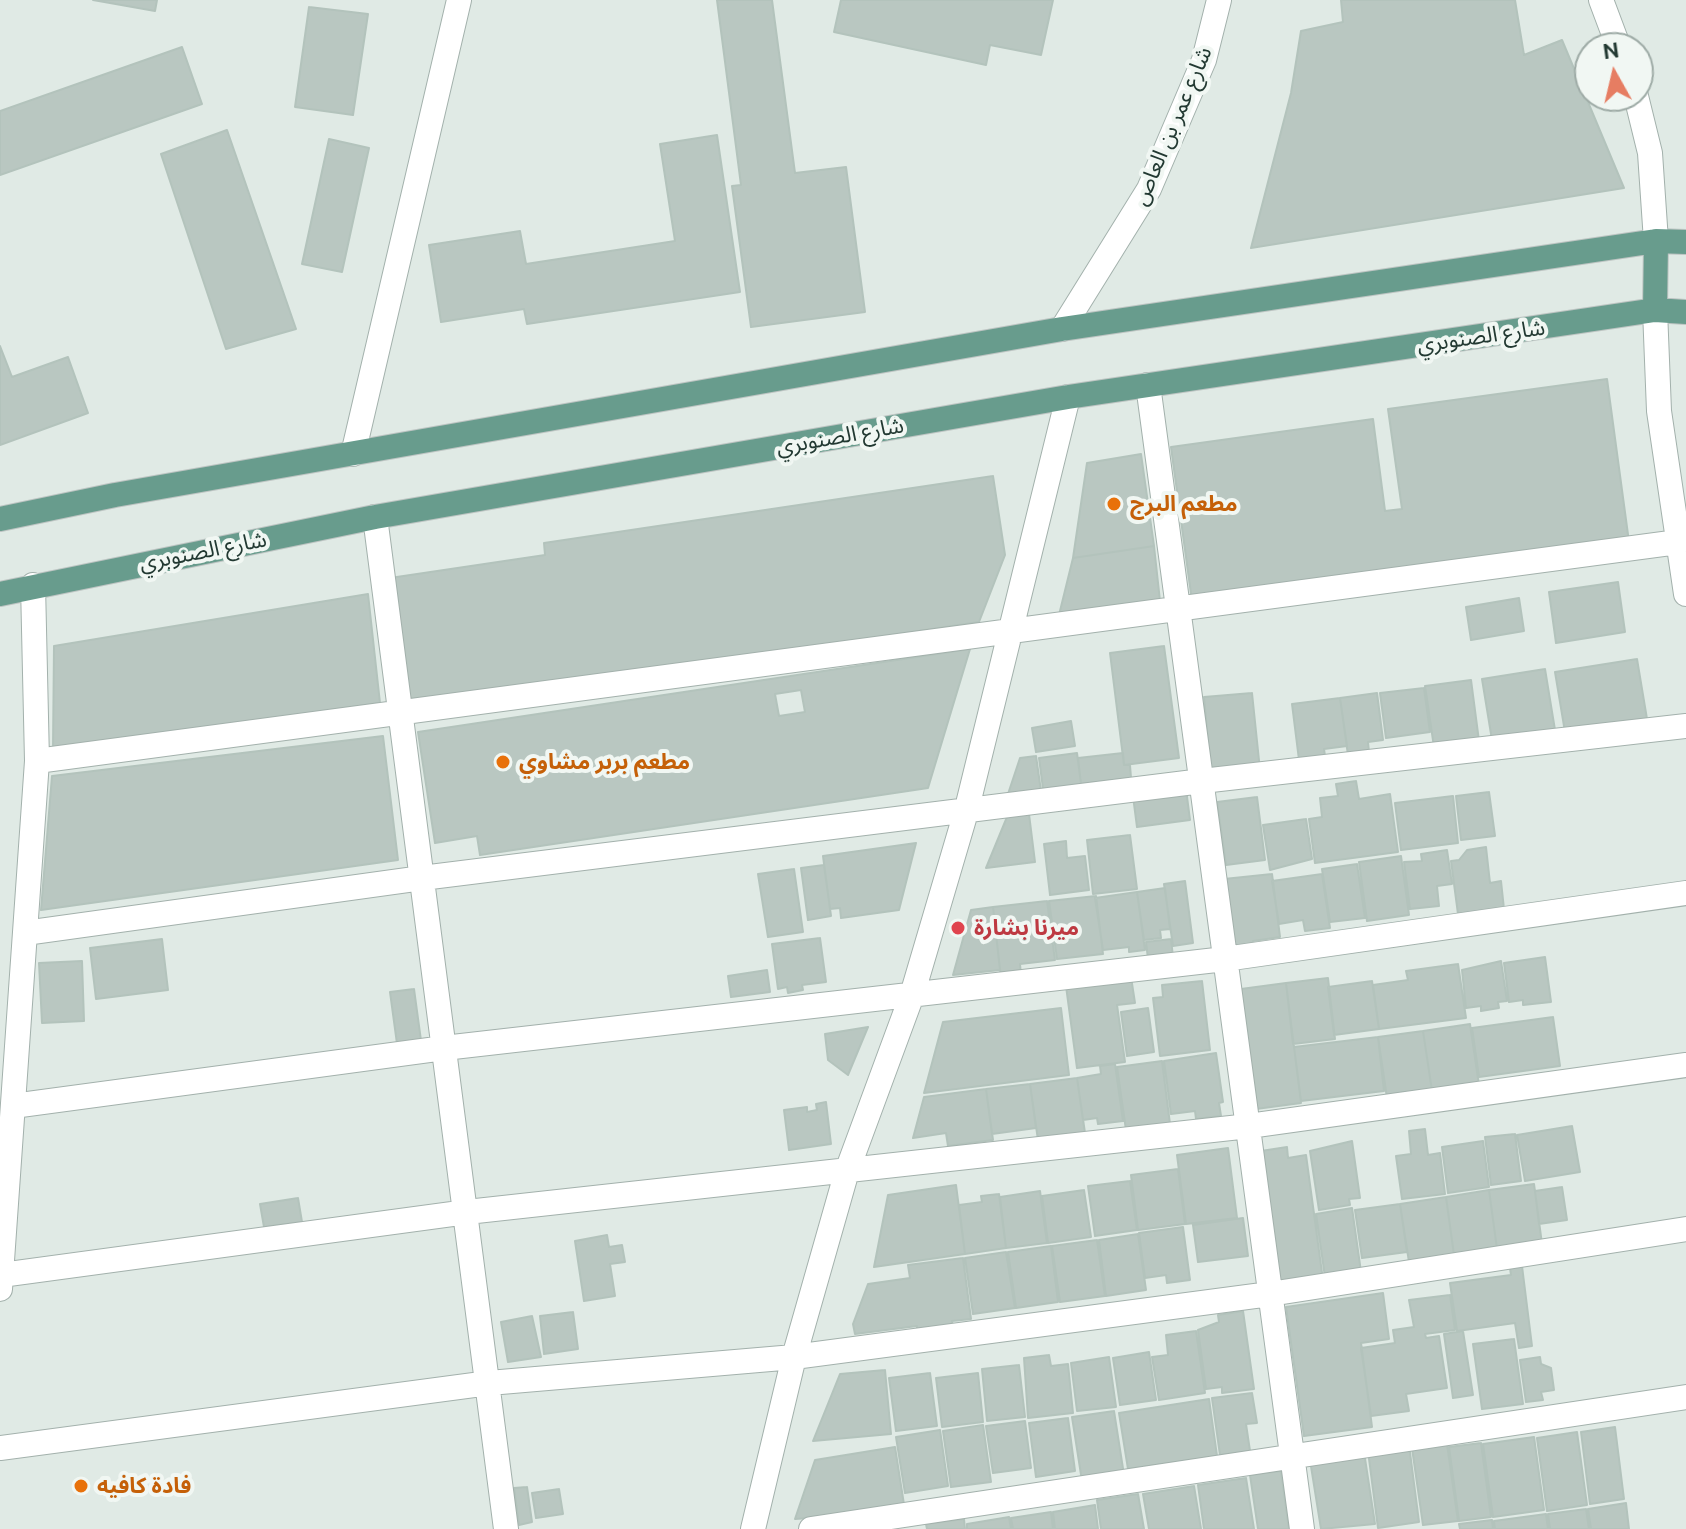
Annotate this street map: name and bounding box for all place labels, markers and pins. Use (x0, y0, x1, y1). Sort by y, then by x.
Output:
place label: مطعم البرج (1130, 491, 1237, 517)
marker: مطعم البرج (1105, 495, 1123, 513)
place label: مطعم بربر مشاوي (519, 749, 690, 775)
marker: مطعم بربر مشاوي (494, 753, 512, 771)
place label: ميرنا بشارة (974, 915, 1079, 941)
marker: ميرنا بشارة (949, 919, 967, 937)
place label: فادة كافيه (97, 1473, 191, 1499)
marker: فادة كافيه (72, 1477, 90, 1495)

